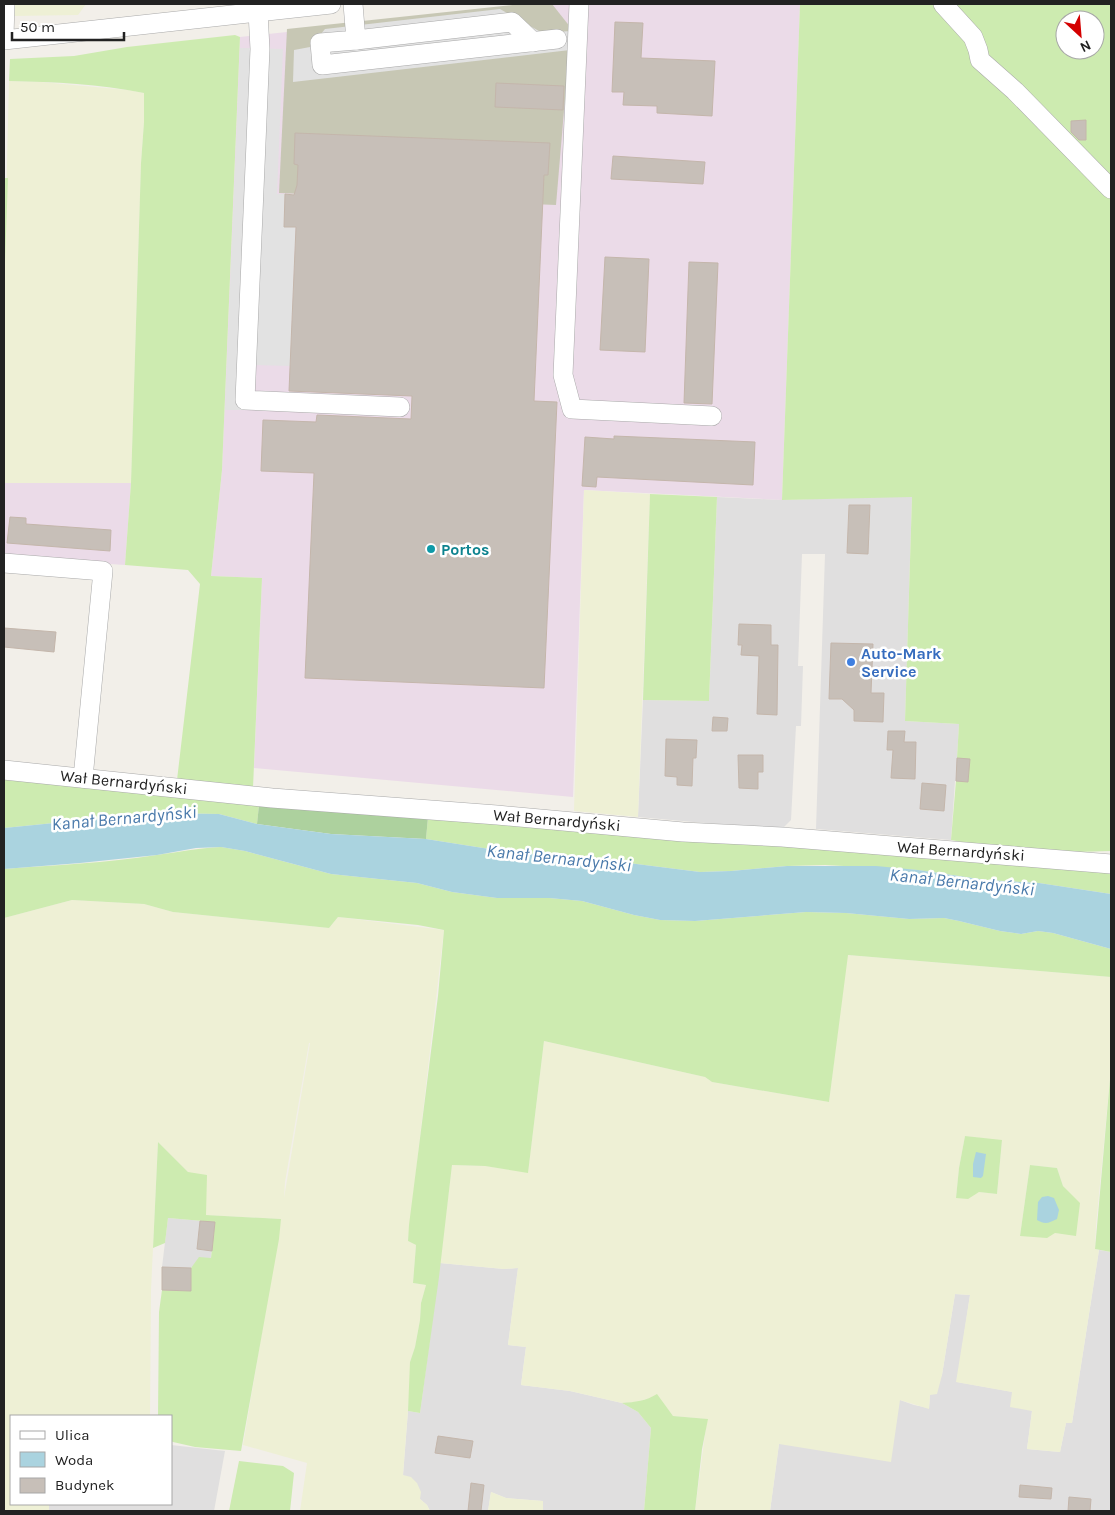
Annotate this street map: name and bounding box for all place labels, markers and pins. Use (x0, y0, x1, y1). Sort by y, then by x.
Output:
place label: Portos (441, 540, 489, 559)
marker: Portos (425, 543, 437, 555)
place label: Auto-Mark Service (861, 644, 942, 681)
marker: Auto-Mark Service (845, 656, 857, 668)

